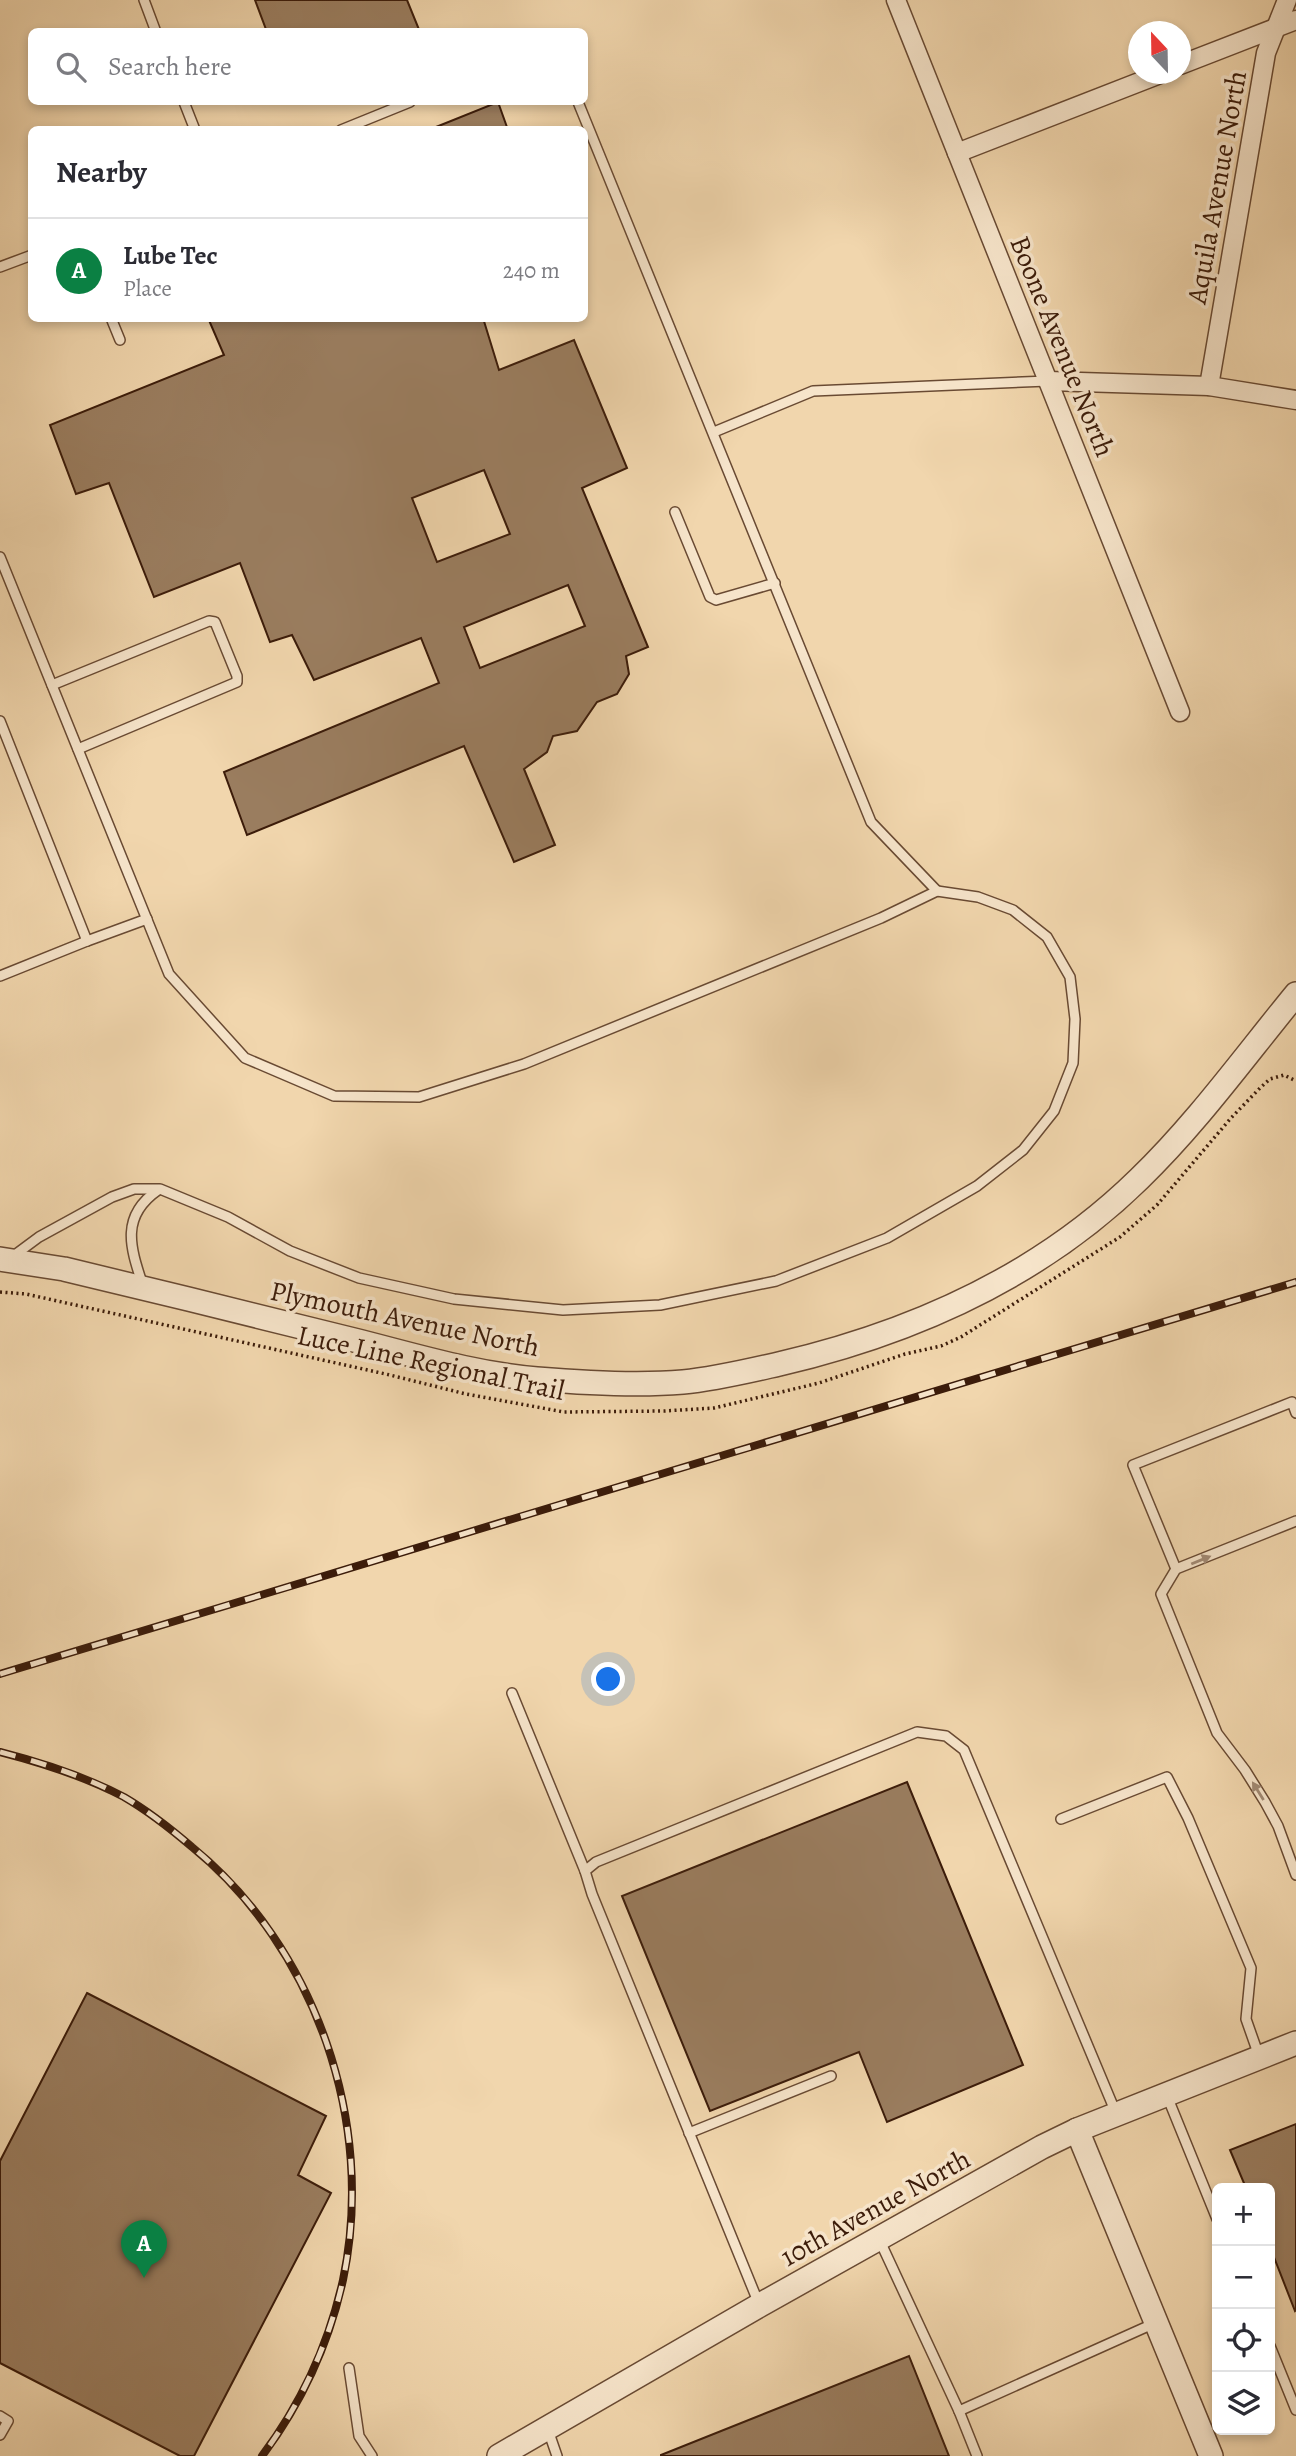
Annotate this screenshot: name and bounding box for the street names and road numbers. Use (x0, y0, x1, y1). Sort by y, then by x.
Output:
street label: Aquila Avenue North (1178, 68, 1256, 308)
street label: Boone Avenue North (1000, 230, 1124, 463)
street label: Plymouth Avenue North (267, 1272, 543, 1366)
street label: Luce Line Regional Trail (294, 1316, 568, 1410)
street label: 10th Avenue North (774, 2140, 977, 2276)

